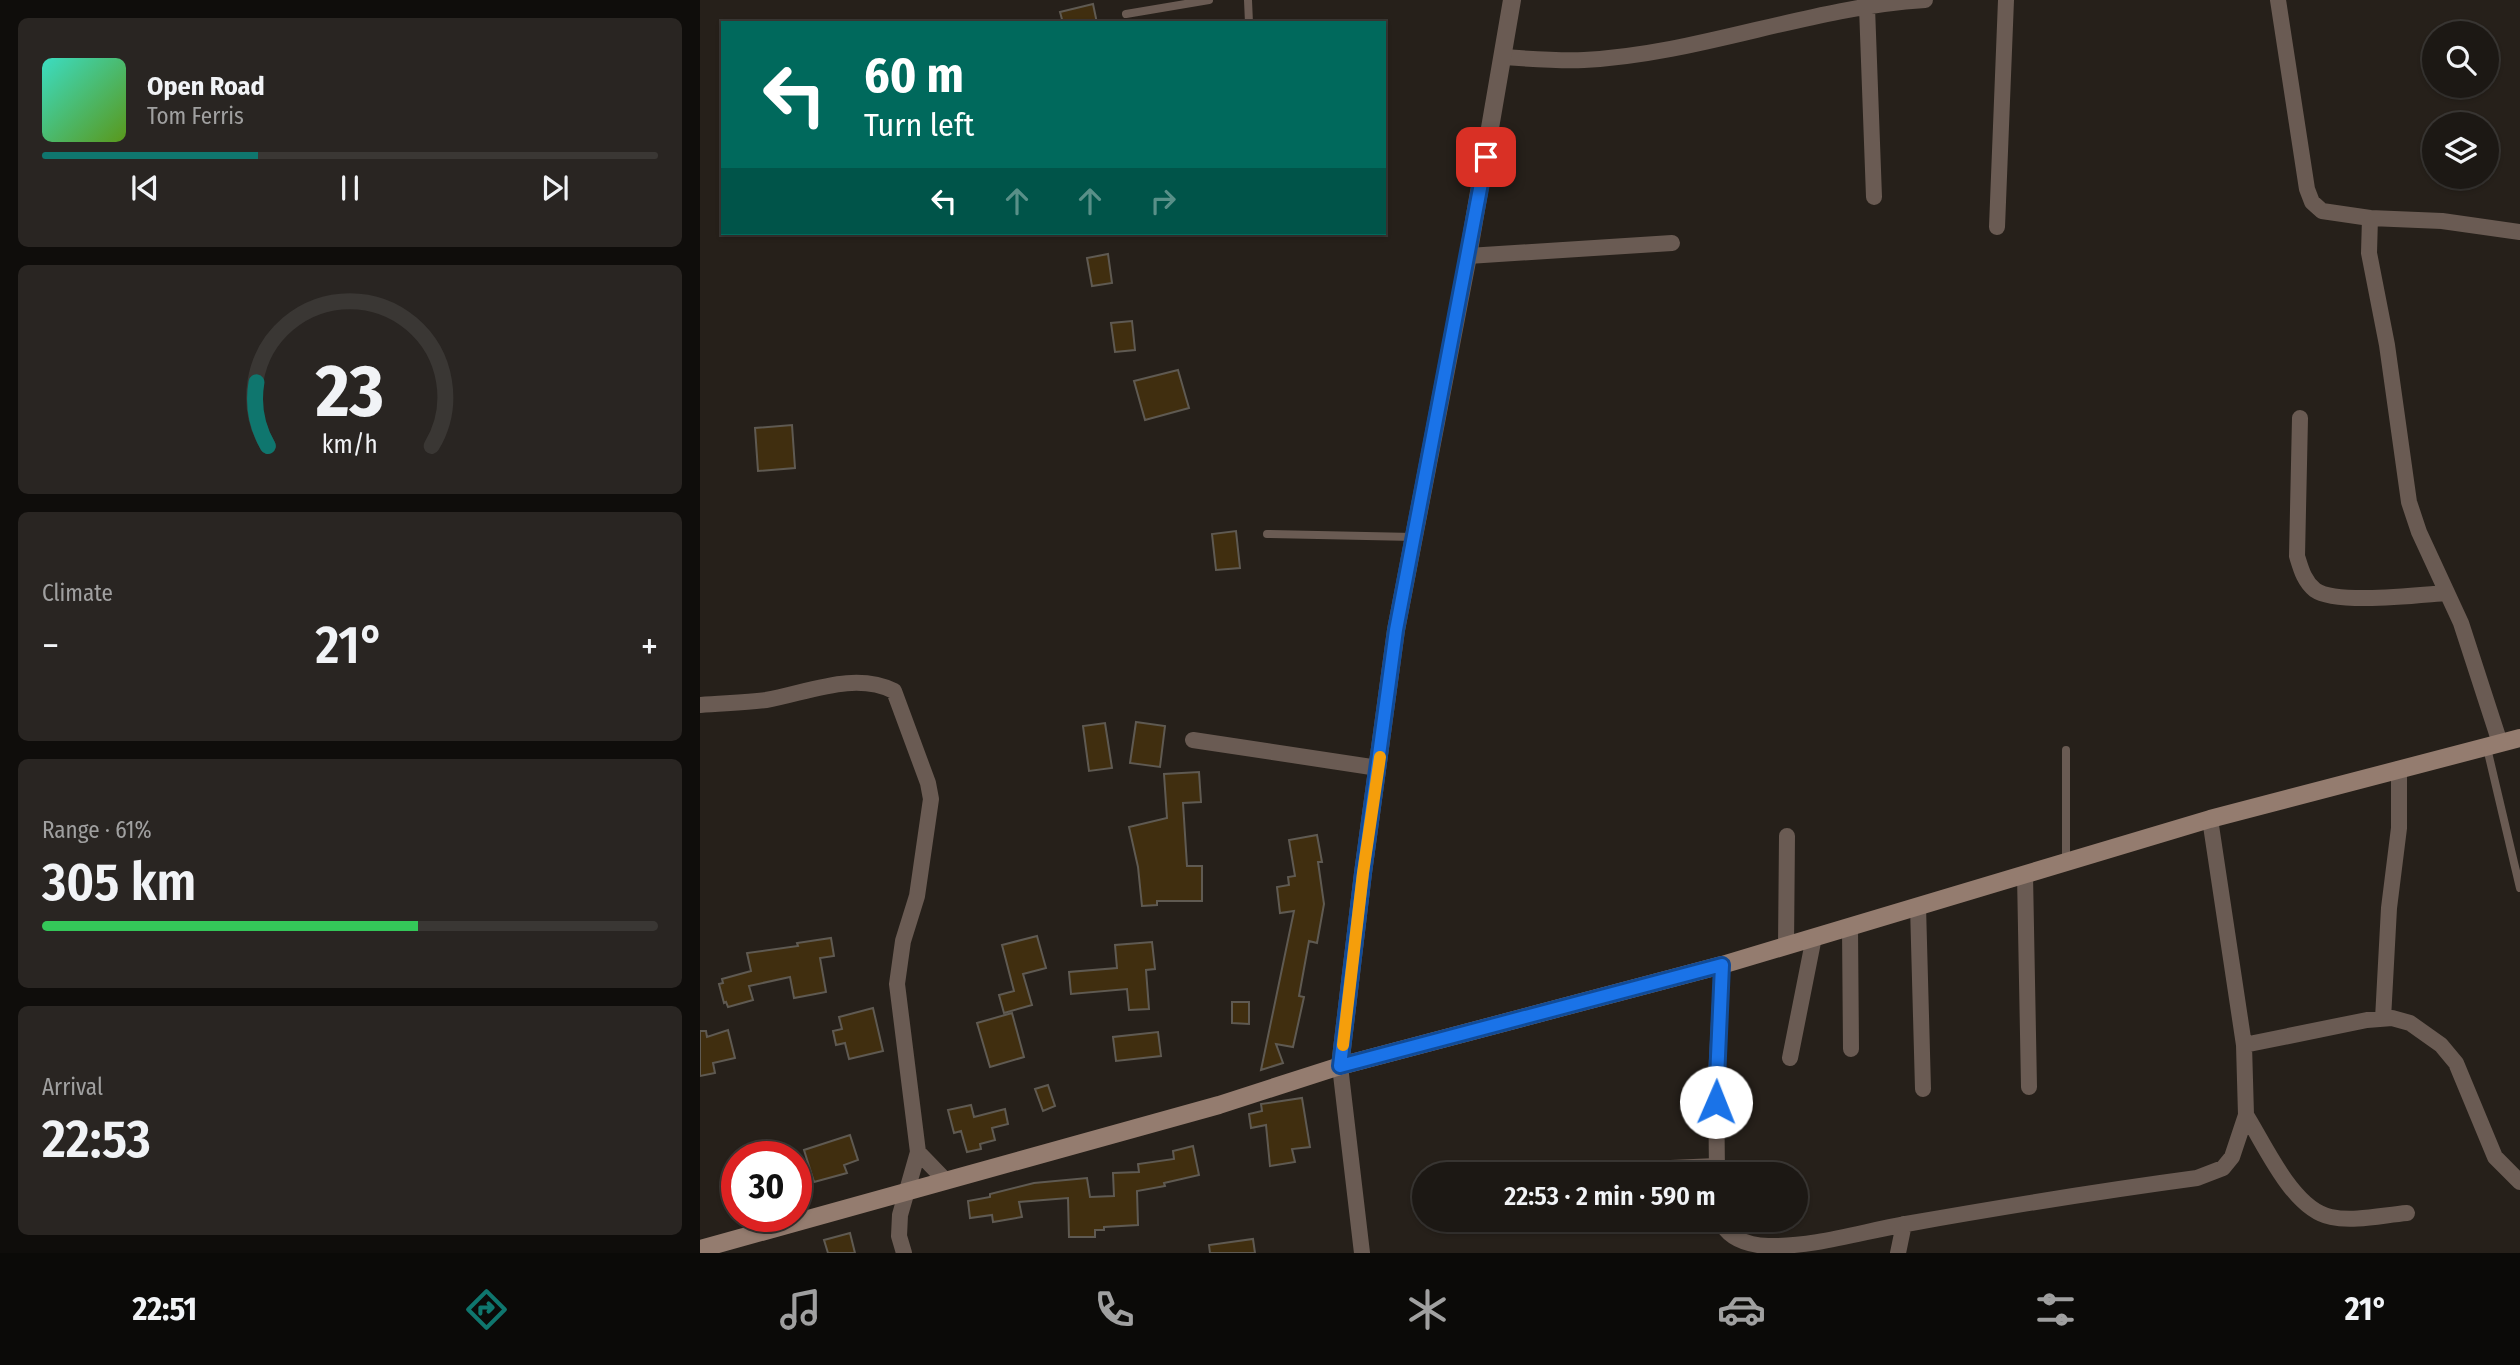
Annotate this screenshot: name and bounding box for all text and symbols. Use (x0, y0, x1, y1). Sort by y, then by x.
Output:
map controls (2422, 21, 2499, 189)
button: search (2422, 21, 2499, 98)
text: 60 m (864, 46, 964, 105)
icon: left (749, 49, 840, 140)
text: Open Road (147, 71, 265, 102)
text: Tom Ferris (147, 102, 244, 130)
text: Turn left (864, 106, 974, 144)
button: layers (2422, 112, 2499, 189)
pin (1456, 127, 1516, 187)
icon: arrive (1467, 138, 1505, 176)
icon: previous (126, 169, 164, 207)
icon: pause (331, 169, 369, 207)
icon: next (536, 169, 574, 207)
icon: left (925, 182, 963, 220)
icon: ahead (998, 182, 1036, 220)
icon: ahead (1071, 182, 1109, 220)
icon: right (1144, 182, 1182, 220)
text: 23 (315, 348, 384, 435)
text: km/h (322, 429, 378, 459)
text: Climate (42, 579, 113, 607)
text: 21° (315, 614, 384, 677)
text: − (42, 623, 59, 669)
text: + (641, 623, 658, 669)
text: Range · 61% (42, 816, 152, 844)
text: 305 km (42, 851, 196, 914)
position arrow (1679, 1065, 1753, 1139)
text: Arrival (42, 1073, 103, 1101)
text: 22:53 (42, 1108, 151, 1171)
speed limit sign: 30 (721, 1141, 812, 1232)
text: 22:53 · 2 min · 590 m (1504, 1181, 1716, 1212)
icon: directions (462, 1285, 511, 1334)
icon: music (776, 1285, 825, 1334)
icon: phone (1090, 1285, 1139, 1334)
icon: climate (1403, 1285, 1452, 1334)
icon: car (1717, 1285, 1766, 1334)
icon: filters (2031, 1285, 2080, 1334)
text: 22:51 (132, 1290, 197, 1328)
text: 21° (2345, 1290, 2388, 1328)

